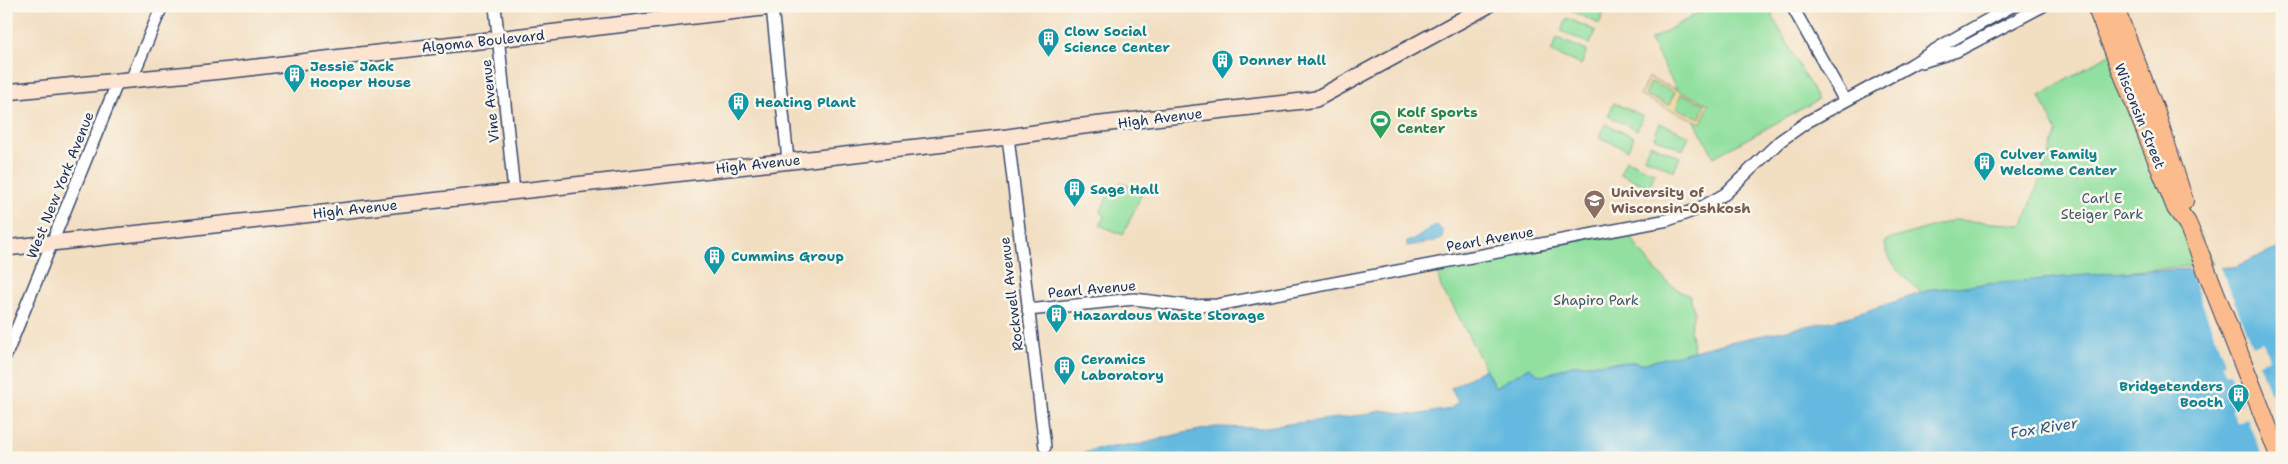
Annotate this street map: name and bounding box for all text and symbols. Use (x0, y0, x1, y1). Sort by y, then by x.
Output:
place label: Clow Social Science Center (1064, 22, 1170, 56)
street label: Algoma Boulevard (420, 26, 546, 56)
building icon: Clow Social Science Center (1036, 27, 1060, 58)
building icon: Donner Hall (1211, 48, 1235, 79)
place label: Donner Hall (1239, 51, 1326, 69)
place label: Jessie Jack Hooper House (310, 57, 411, 91)
street label: Vine Avenue (477, 58, 503, 144)
street label: Wisconsin Street (2111, 61, 2169, 171)
building icon: Jessie Jack Hooper House (282, 62, 306, 93)
building icon: Heating Plant (727, 90, 751, 121)
place label: Heating Plant (755, 93, 856, 111)
place label: Kolf Sports Center (1397, 103, 1478, 137)
street label: High Avenue (1117, 104, 1203, 132)
sports icon: Kolf Sports Center (1369, 108, 1393, 139)
street label: West New York Avenue (22, 109, 98, 261)
place label: Culver Family Welcome Center (2000, 145, 2118, 179)
building icon: Culver Family Welcome Center (1972, 150, 1996, 181)
street label: High Avenue (715, 151, 801, 177)
building icon: Sage Hall (1062, 177, 1086, 208)
place label: Sage Hall (1090, 180, 1159, 198)
place label: University of Wisconsin-Oshkosh (1611, 183, 1751, 217)
school or university icon: University of Wisconsin-Oshkosh (1583, 188, 1607, 219)
park label: Carl E Steiger Park (2061, 189, 2143, 223)
street label: High Avenue (312, 196, 398, 222)
street label: Pearl Avenue (1445, 222, 1535, 256)
street label: Rockwell Avenue (995, 236, 1027, 352)
building icon: Cummins Group (703, 244, 727, 275)
place label: Cummins Group (731, 247, 844, 265)
street label: Pearl Avenue (1047, 276, 1137, 302)
park label: Shapiro Park (1553, 291, 1639, 309)
building icon: Hazardous Waste Storage (1045, 303, 1069, 334)
place label: Hazardous Waste Storage (1073, 306, 1265, 324)
place label: Ceramics Laboratory (1081, 350, 1164, 384)
building icon: Ceramics Laboratory (1053, 355, 1077, 386)
place label: Bridgetenders Booth (2119, 377, 2223, 411)
building icon: Bridgetenders Booth (2227, 382, 2251, 413)
water label: Fox River (2009, 413, 2080, 443)

